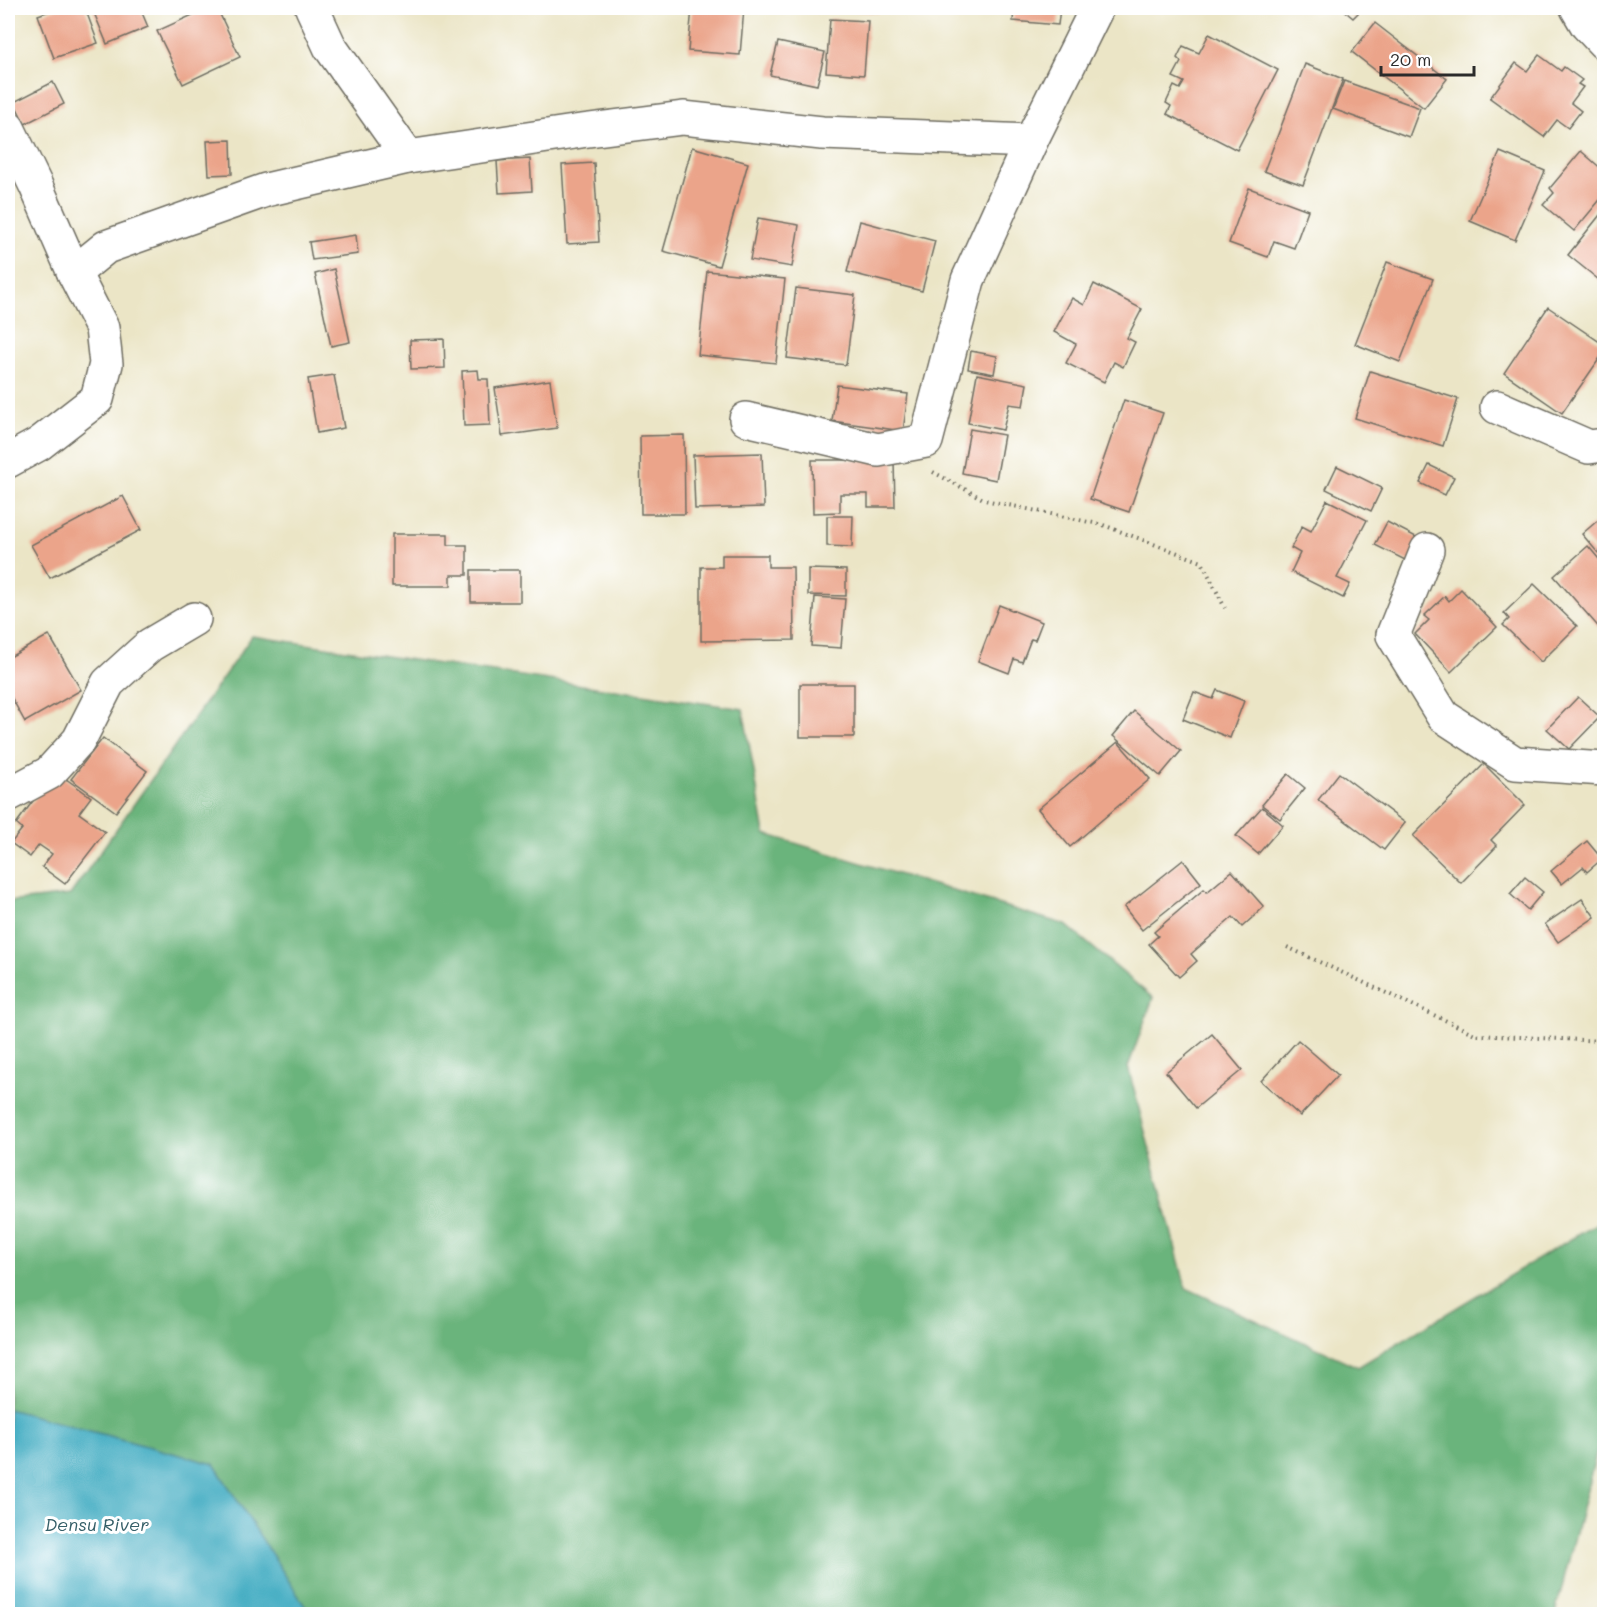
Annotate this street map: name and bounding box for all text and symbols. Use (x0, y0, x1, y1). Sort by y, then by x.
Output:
scale bar (1381, 39, 1474, 77)
text: 20 m (1390, 47, 1431, 71)
water label: Densu River (45, 1512, 149, 1536)

